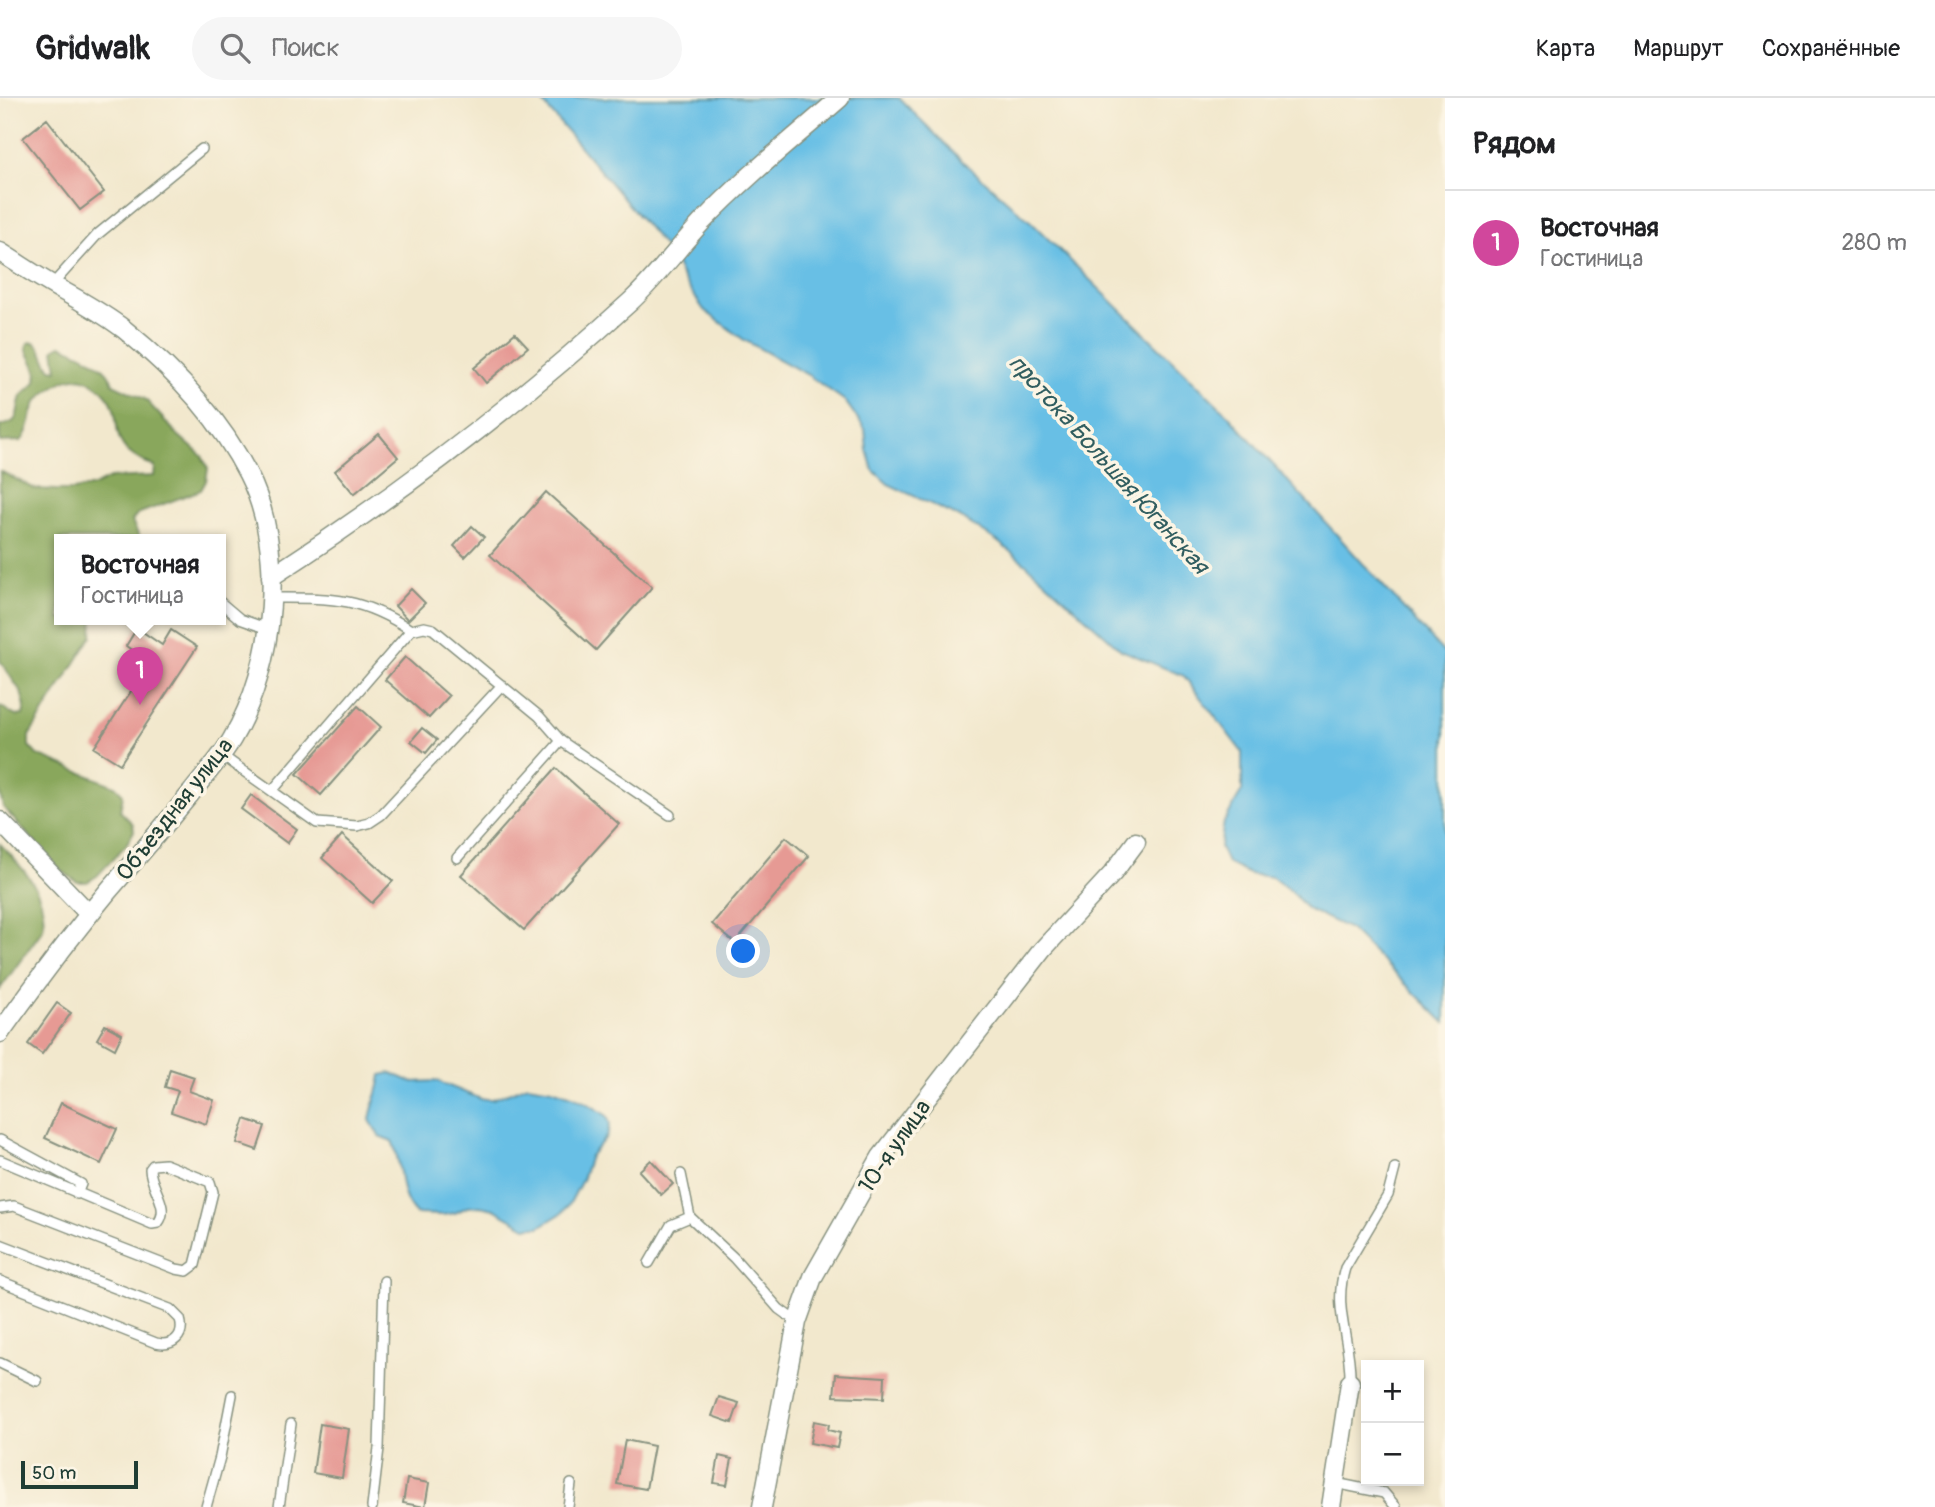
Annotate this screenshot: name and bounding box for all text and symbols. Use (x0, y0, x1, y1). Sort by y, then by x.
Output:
search box (192, 17, 682, 80)
text: Gridwalk (35, 28, 150, 69)
icon: search (216, 29, 254, 67)
text: Поиск (272, 32, 340, 64)
text: Карта (1536, 34, 1595, 63)
text: Маршрут (1633, 34, 1724, 63)
text: Сохранённые (1762, 34, 1900, 63)
text: Рядом (1473, 125, 1556, 162)
text: Восточная (1540, 212, 1659, 244)
text: 1 (1492, 228, 1501, 257)
text: 280 m (1841, 228, 1907, 257)
text: Гостиница (1540, 244, 1643, 273)
water label: протока Большая Юганская (1003, 349, 1216, 582)
popup (54, 534, 226, 625)
text: Восточная (81, 549, 199, 581)
text: Гостиница (81, 581, 184, 610)
pin: 1 (117, 647, 163, 705)
street label: Объездная улица (110, 732, 239, 887)
your location (726, 934, 760, 968)
street label: 10-я улица (852, 1094, 937, 1199)
map controls (1361, 1360, 1424, 1486)
button: + (1361, 1360, 1424, 1423)
button: − (1361, 1423, 1424, 1486)
scale bar (21, 1458, 138, 1490)
text: 50 m (32, 1461, 76, 1485)

